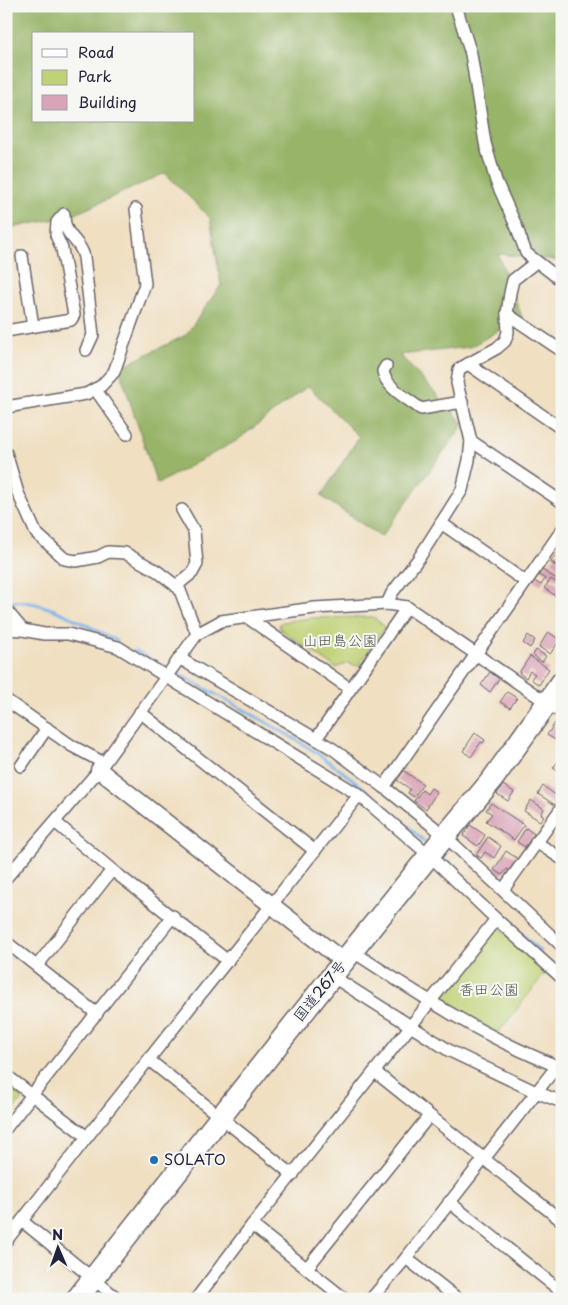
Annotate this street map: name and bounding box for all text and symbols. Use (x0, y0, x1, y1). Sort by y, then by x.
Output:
legend (32, 32, 195, 122)
text: Road (78, 40, 114, 63)
text: Park (78, 64, 112, 87)
text: Building (78, 90, 137, 113)
park label: 山田島公園 (302, 628, 378, 651)
street label: 国道267号 (287, 954, 351, 1026)
park label: 香田公園 (459, 977, 519, 1000)
place label: SOLATO (164, 1147, 226, 1170)
marker: SOLATO (148, 1154, 160, 1166)
north arrow (32, 1222, 82, 1272)
text: N (52, 1224, 63, 1245)

